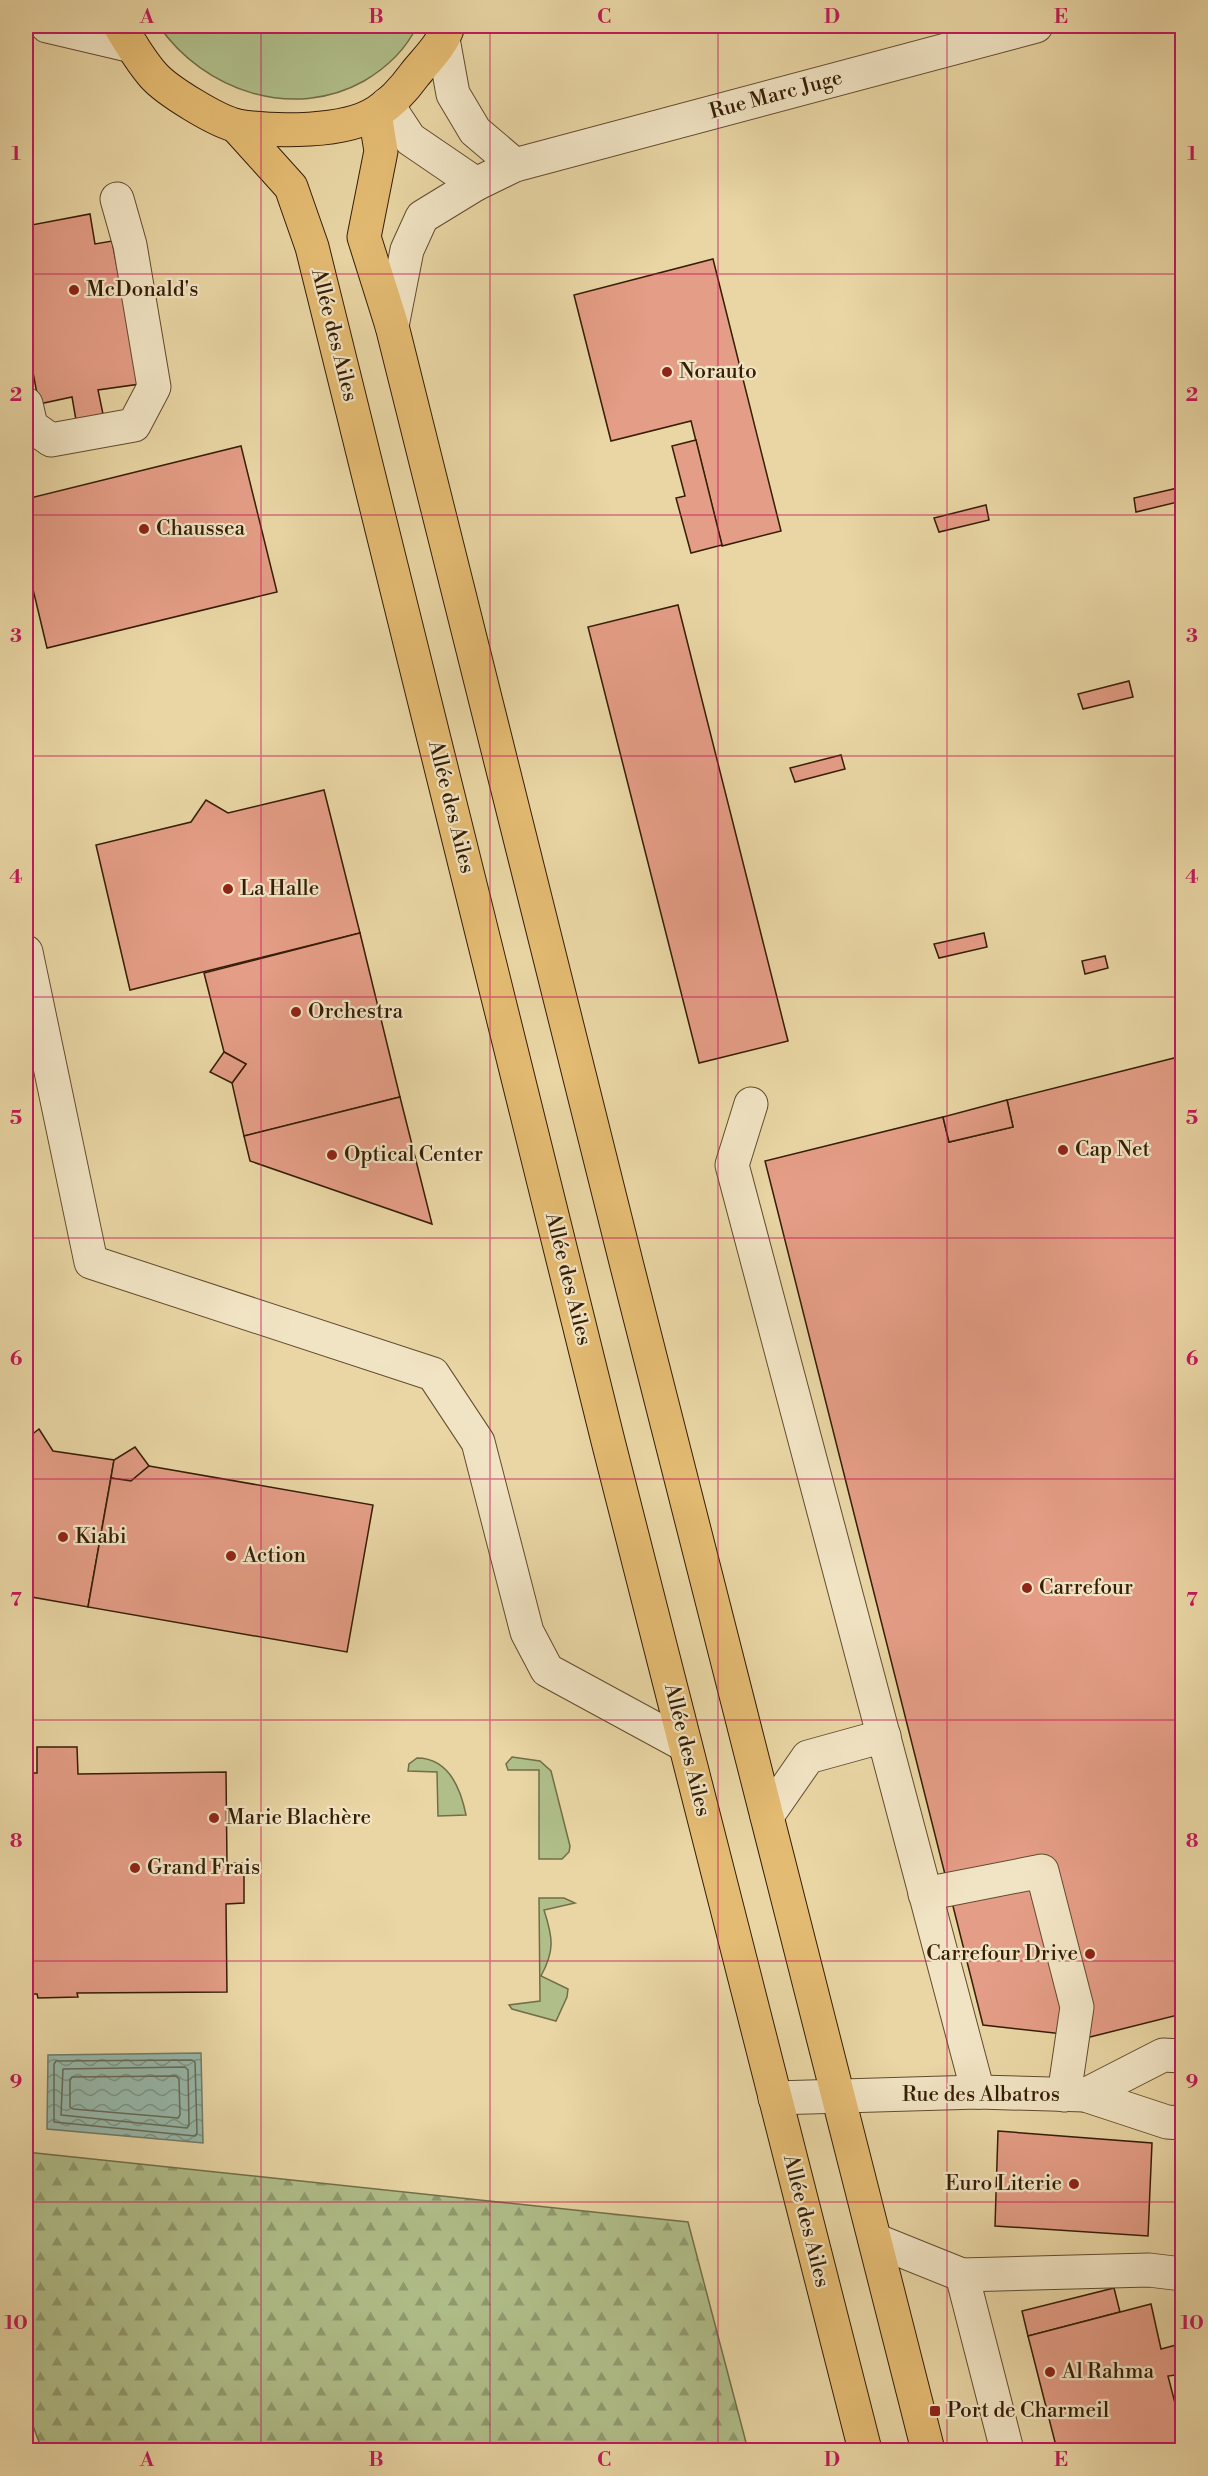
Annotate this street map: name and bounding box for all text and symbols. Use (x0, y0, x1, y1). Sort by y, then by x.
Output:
text: A (139, 5, 155, 30)
text: B (368, 5, 384, 30)
text: C (597, 5, 611, 30)
text: D (824, 5, 840, 30)
text: E (1054, 5, 1068, 30)
street label: Rue Marc Juge (707, 65, 845, 125)
text: 1 (11, 142, 21, 167)
text: 1 (1187, 142, 1197, 167)
street label: Allée des Ailes (305, 265, 363, 404)
place label: McDonald's (86, 277, 198, 303)
marker: McDonald's (67, 283, 81, 297)
place label: Norauto (679, 359, 757, 385)
marker: Norauto (660, 365, 674, 379)
text: 2 (10, 383, 22, 408)
text: 2 (1186, 383, 1198, 408)
place label: Chaussea (156, 516, 246, 542)
marker: Chaussea (137, 522, 151, 536)
text: 3 (10, 624, 22, 649)
text: 3 (1186, 624, 1198, 649)
street label: Allée des Ailes (422, 737, 480, 876)
text: 4 (9, 865, 23, 890)
text: 4 (1185, 865, 1199, 890)
place label: La Halle (240, 876, 319, 902)
marker: La Halle (221, 882, 235, 896)
place label: Orchestra (308, 999, 404, 1025)
marker: Orchestra (289, 1005, 303, 1019)
text: 5 (10, 1106, 22, 1131)
text: 5 (1186, 1106, 1198, 1131)
place label: Cap Net (1075, 1137, 1150, 1163)
place label: Optical Center (344, 1142, 483, 1168)
marker: Cap Net (1056, 1143, 1070, 1157)
marker: Optical Center (325, 1148, 339, 1162)
street label: Allée des Ailes (539, 1209, 597, 1348)
text: 6 (10, 1347, 23, 1372)
text: 6 (1186, 1347, 1199, 1372)
place label: Kiabi (75, 1524, 127, 1550)
marker: Kiabi (56, 1530, 70, 1544)
place label: Action (242, 1543, 307, 1569)
marker: Action (224, 1549, 238, 1563)
place label: Carrefour (1039, 1575, 1133, 1601)
marker: Carrefour (1020, 1581, 1034, 1595)
text: 7 (10, 1588, 22, 1613)
text: 7 (1186, 1588, 1198, 1613)
street label: Allée des Ailes (658, 1680, 716, 1819)
place label: Marie Blachère (226, 1805, 371, 1831)
marker: Marie Blachère (207, 1811, 221, 1825)
text: 8 (10, 1829, 23, 1854)
text: 8 (1186, 1829, 1199, 1854)
place label: Grand Frais (147, 1855, 260, 1881)
marker: Grand Frais (128, 1861, 142, 1875)
place label: Carrefour Drive (926, 1941, 1078, 1967)
marker: Carrefour Drive (1083, 1947, 1097, 1961)
text: 9 (10, 2070, 22, 2095)
text: 9 (1186, 2070, 1198, 2095)
street label: Rue des Albatros (902, 2082, 1060, 2108)
street label: Allée des Ailes (777, 2151, 835, 2290)
place label: Euro Literie (945, 2171, 1062, 2197)
marker: Euro Literie (1067, 2177, 1081, 2191)
text: 10 (4, 2311, 28, 2336)
text: 10 (1180, 2311, 1204, 2336)
place label: Al Rahma (1061, 2359, 1155, 2385)
marker: Al Rahma (1043, 2365, 1057, 2379)
place label: Port de Charmeil (947, 2398, 1109, 2424)
marker: Port de Charmeil (928, 2404, 942, 2418)
text: A (139, 2448, 155, 2473)
text: B (368, 2448, 384, 2473)
text: C (597, 2448, 611, 2473)
text: D (824, 2448, 840, 2473)
text: E (1054, 2448, 1068, 2473)

